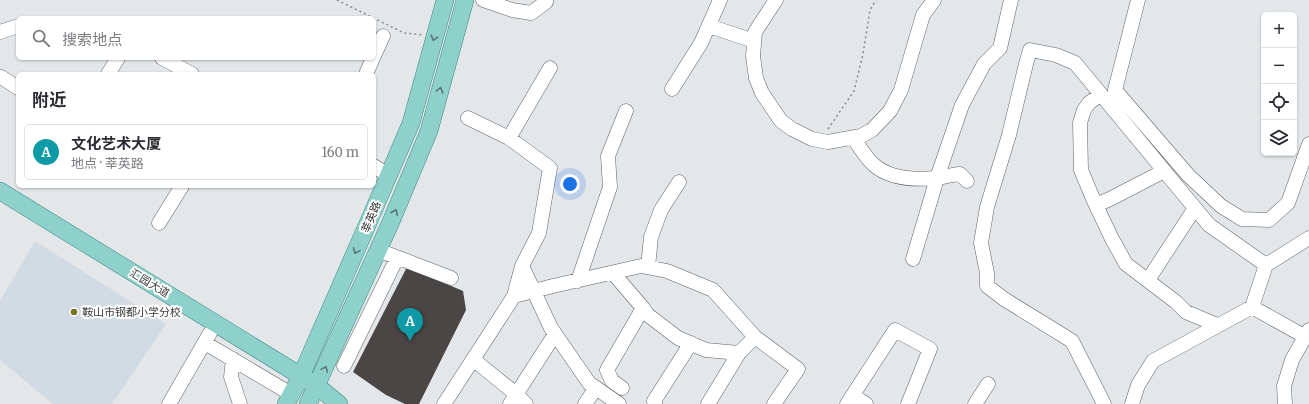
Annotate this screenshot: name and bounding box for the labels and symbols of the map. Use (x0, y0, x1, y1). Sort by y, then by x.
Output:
one-way arrow (431, 34, 439, 41)
one-way arrow (435, 87, 444, 94)
your location (560, 174, 580, 194)
street label: 莘英路 (358, 199, 384, 235)
one-way arrow (390, 208, 398, 216)
one-way arrow (353, 247, 361, 255)
street label: 汇园大道 (128, 266, 172, 300)
place label: 鞍山市钢都小学分校 (82, 305, 181, 319)
marker: 鞍山市钢都小学分校 (69, 307, 79, 317)
pin: A (397, 308, 423, 341)
one-way arrow (320, 365, 328, 373)

